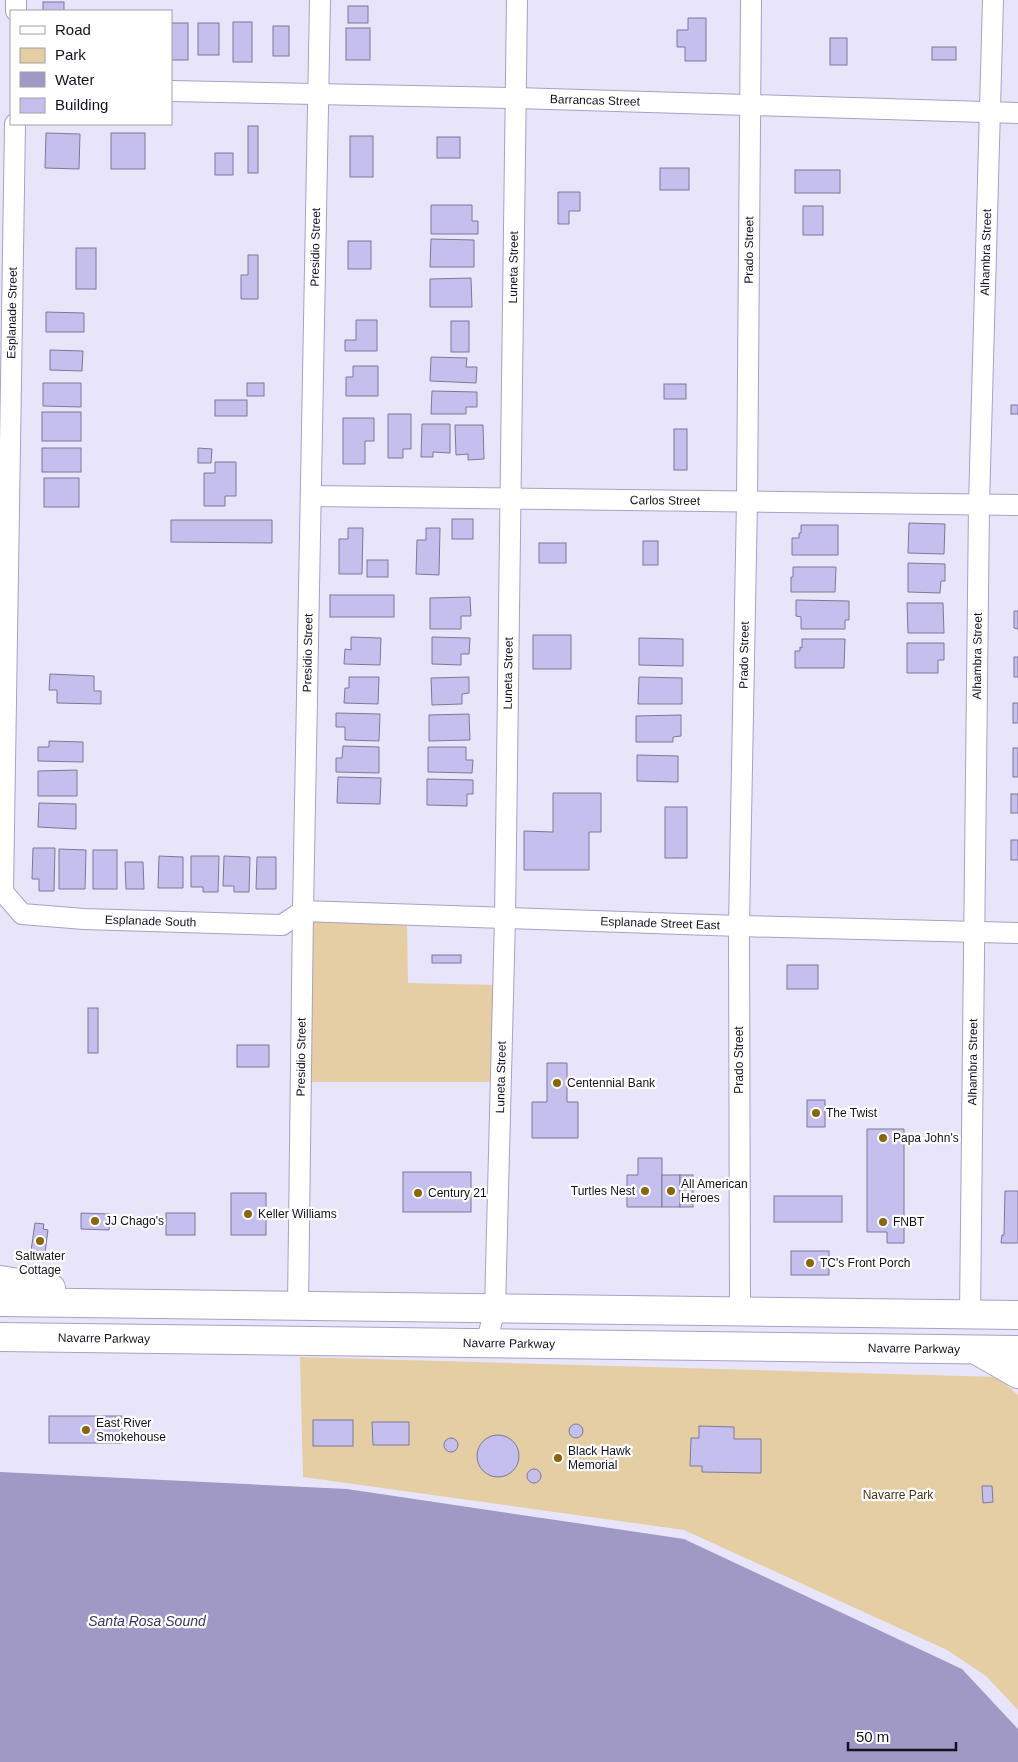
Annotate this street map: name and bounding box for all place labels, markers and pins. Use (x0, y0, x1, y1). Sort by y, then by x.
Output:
place label: Centennial Bank (567, 1076, 656, 1090)
marker: Centennial Bank (551, 1077, 563, 1089)
place label: The Twist (826, 1106, 878, 1120)
marker: The Twist (810, 1107, 822, 1119)
place label: Papa John's (893, 1131, 959, 1145)
marker: Papa John's (877, 1132, 889, 1144)
place label: All American Heroes (681, 1177, 748, 1205)
place label: Turtles Nest (571, 1184, 636, 1198)
marker: Turtles Nest (639, 1185, 651, 1197)
marker: All American Heroes (665, 1185, 677, 1197)
place label: Century 21 (428, 1186, 487, 1200)
marker: Century 21 (412, 1187, 424, 1199)
place label: Keller Williams (258, 1207, 337, 1221)
marker: Keller Williams (242, 1208, 254, 1220)
place label: JJ Chago's (105, 1214, 164, 1228)
marker: JJ Chago's (89, 1215, 101, 1227)
place label: FNBT (893, 1215, 925, 1229)
marker: FNBT (877, 1216, 889, 1228)
marker: Saltwater Cottage (34, 1235, 46, 1247)
place label: Saltwater Cottage (15, 1249, 65, 1277)
place label: TC's Front Porch (820, 1256, 910, 1270)
marker: TC's Front Porch (804, 1257, 816, 1269)
place label: East River Smokehouse (96, 1416, 166, 1444)
marker: East River Smokehouse (80, 1424, 92, 1436)
place label: Black Hawk Memorial (568, 1444, 632, 1472)
marker: Black Hawk Memorial (552, 1452, 564, 1464)

